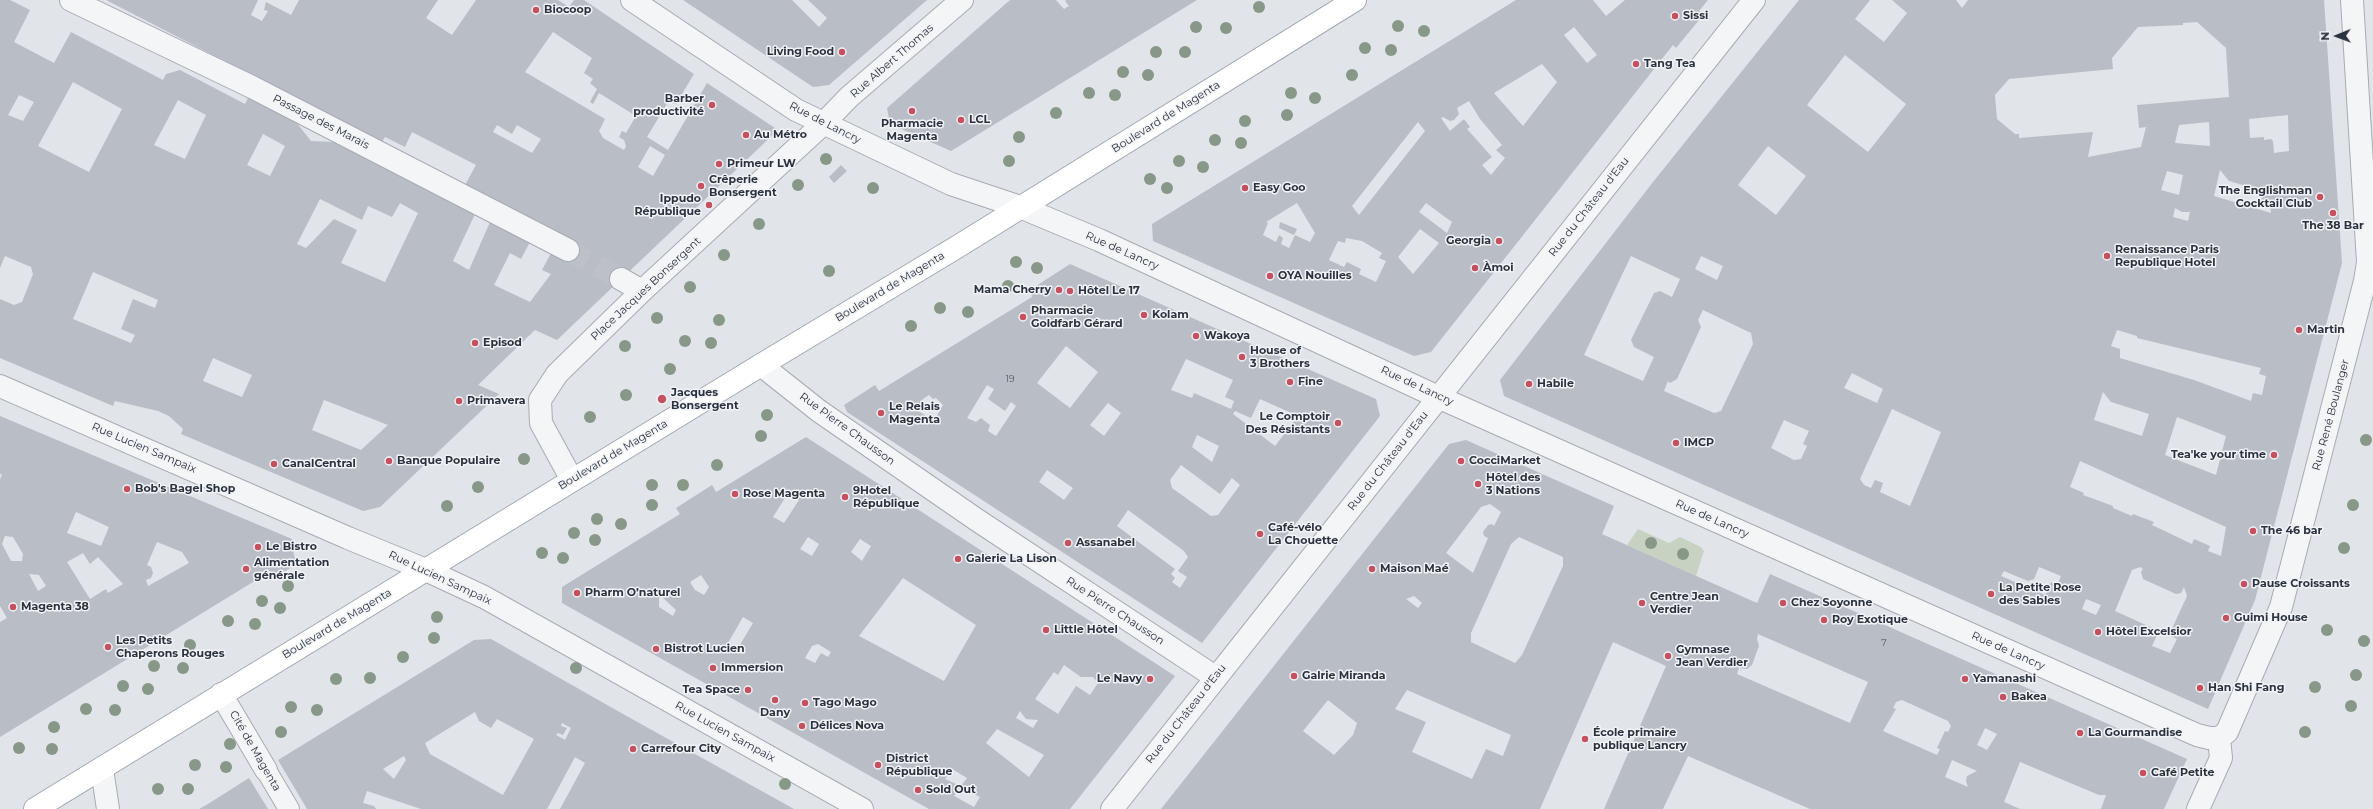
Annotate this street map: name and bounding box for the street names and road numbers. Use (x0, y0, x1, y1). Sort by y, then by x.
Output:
street label: Rue Albert Thomas (848, 21, 936, 101)
street label: Boulevard de Magenta (1109, 78, 1223, 156)
street label: Passage des Marais (270, 92, 372, 152)
street label: Rue de Lancry (787, 99, 863, 147)
street label: Rue du Château d'Eau (1546, 155, 1632, 259)
street label: Rue de Lancry (1083, 229, 1161, 273)
street label: Place Jacques Bonsergent (588, 234, 704, 344)
street label: Boulevard de Magenta (833, 249, 947, 325)
street label: Rue René Boulanger (2310, 358, 2352, 472)
street label: Rue de Lancry (1379, 363, 1455, 409)
street label: Rue Pierre Chausson (797, 390, 897, 468)
street label: Rue du Château d'Eau (1345, 409, 1431, 513)
street label: Boulevard de Magenta (556, 417, 670, 493)
street label: Rue Lucien Sampaix (90, 420, 198, 476)
street label: Rue de Lancry (1673, 497, 1751, 541)
street label: Rue Lucien Sampaix (386, 548, 494, 608)
street label: Rue Pierre Chausson (1063, 574, 1167, 648)
street label: Boulevard de Magenta (280, 586, 394, 662)
street label: Rue de Lancry (1969, 629, 2047, 673)
street label: Rue du Château d'Eau (1143, 662, 1229, 766)
street label: Rue Lucien Sampaix (673, 699, 777, 765)
street label: Cité de Magenta (227, 708, 283, 794)

